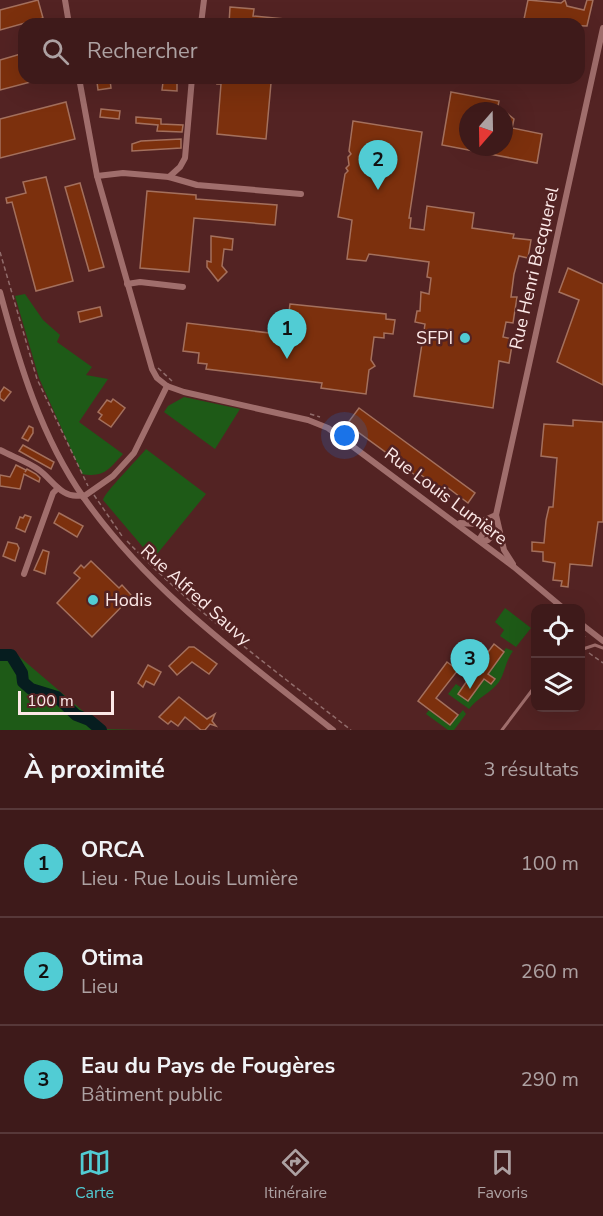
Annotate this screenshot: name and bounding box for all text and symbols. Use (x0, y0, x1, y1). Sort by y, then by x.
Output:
search box (18, 18, 585, 84)
icon: search (39, 35, 72, 68)
text: Rechercher (87, 36, 198, 66)
north arrow (459, 102, 513, 156)
pin: 2 (358, 140, 398, 190)
street label: Rue Henri Becquerel (504, 184, 565, 352)
pin: 1 (268, 310, 306, 359)
place label: SFPI (416, 326, 453, 350)
marker: SFPI (458, 331, 472, 345)
your location (330, 421, 359, 450)
street label: Rue Louis Lumière (380, 442, 512, 550)
street label: Rue Alfred Sauvy (135, 539, 257, 652)
place label: Hodis (105, 588, 152, 612)
marker: Hodis (86, 593, 100, 607)
map controls (531, 604, 585, 712)
button: locate (531, 604, 585, 658)
pin: 3 (450, 640, 490, 689)
button: layers (531, 658, 585, 712)
scale bar (18, 688, 114, 716)
text: 100 m (27, 690, 74, 712)
text: À proximité (24, 752, 165, 787)
text: 3 résultats (483, 756, 579, 783)
text: ORCA (81, 835, 144, 865)
text: 1 (38, 850, 50, 877)
text: 100 m (521, 850, 579, 877)
text: Lieu · Rue Louis Lumière (81, 865, 298, 892)
text: Otima (81, 943, 144, 973)
text: 2 (38, 958, 50, 985)
text: 260 m (521, 958, 579, 985)
text: Lieu (81, 973, 118, 1000)
text: Eau du Pays de Fougères (81, 1051, 335, 1081)
text: 3 (38, 1066, 50, 1093)
text: 290 m (521, 1066, 579, 1093)
text: Bâtiment public (81, 1081, 222, 1108)
tab: Carte (75, 1146, 114, 1204)
tab: Itinéraire (264, 1146, 327, 1204)
tab: Favoris (477, 1146, 528, 1204)

